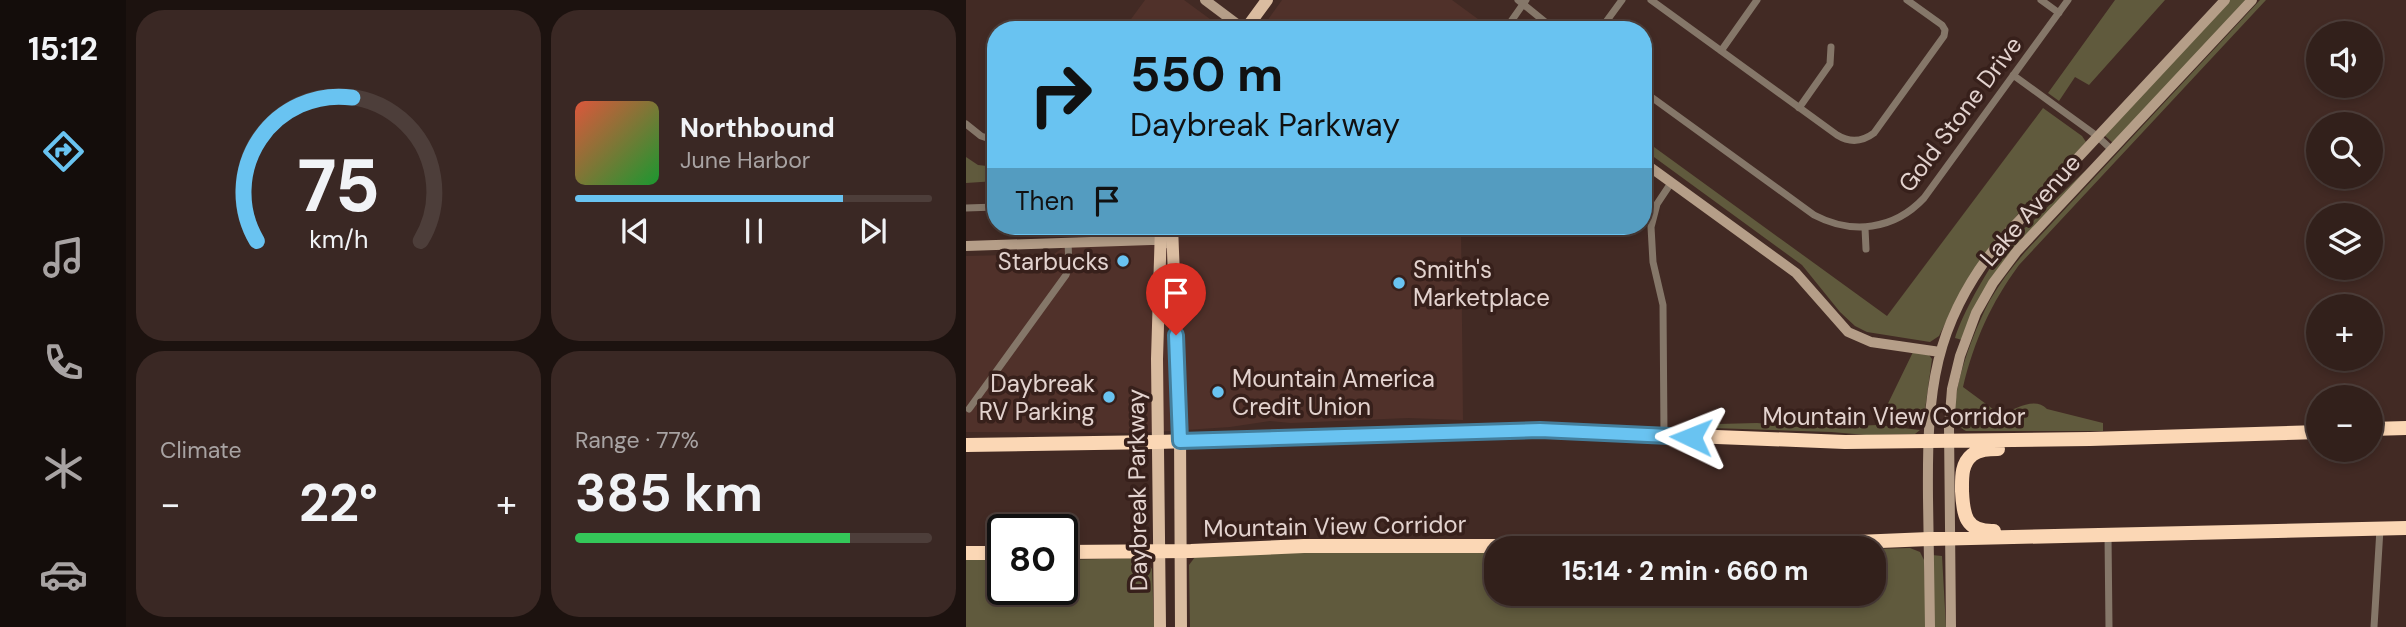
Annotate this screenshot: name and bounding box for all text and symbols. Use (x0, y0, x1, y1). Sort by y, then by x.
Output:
map controls (2306, 21, 2383, 462)
button: sound (2306, 21, 2383, 98)
text: 15:12 (28, 28, 98, 70)
street label: Gold Stone Drive (1891, 30, 2029, 198)
text: 550 m (1130, 42, 1283, 106)
icon: right (1015, 49, 1106, 140)
text: Daybreak Parkway (1130, 104, 1400, 146)
text: Northbound (680, 111, 835, 145)
button: search (2306, 112, 2383, 189)
icon: directions (39, 127, 88, 176)
text: 75 (297, 140, 380, 235)
text: June Harbor (680, 145, 810, 175)
street label: Lake Avenue (1973, 148, 2087, 272)
icon: arrive (1088, 182, 1126, 220)
text: Then (1015, 184, 1074, 218)
button: layers (2306, 203, 2383, 280)
icon: previous (616, 212, 654, 250)
icon: pause (735, 212, 773, 250)
icon: next (854, 212, 892, 250)
text: km/h (309, 223, 368, 256)
icon: music (39, 233, 88, 282)
place label: Starbucks (998, 246, 1109, 277)
marker: Starbucks (1115, 253, 1131, 269)
place label: Smith's Marketplace (1413, 254, 1550, 313)
pin (1146, 263, 1206, 335)
icon: arrive (1157, 274, 1195, 312)
marker: Smith's Marketplace (1391, 275, 1407, 291)
button: + (2306, 294, 2383, 371)
icon: phone (39, 338, 88, 387)
place label: Mountain America Credit Union (1232, 363, 1435, 422)
place label: Daybreak RV Parking (979, 368, 1095, 427)
marker: Mountain America Credit Union (1210, 384, 1226, 400)
button: − (2306, 385, 2383, 462)
street label: Daybreak Parkway (1120, 388, 1154, 592)
marker: Daybreak RV Parking (1101, 389, 1117, 405)
position arrow (1654, 400, 1728, 474)
street label: Mountain View Corridor (1762, 401, 2026, 432)
text: Range · 77% (575, 425, 699, 455)
text: Climate (160, 435, 242, 465)
icon: climate (39, 444, 88, 493)
text: 385 km (575, 459, 763, 527)
text: 22° (299, 469, 378, 537)
text: − (160, 479, 181, 529)
text: + (496, 479, 517, 529)
street label: Mountain View Corridor (1203, 508, 1467, 544)
speed limit sign: 80 (987, 514, 1078, 605)
icon: car (39, 550, 88, 599)
text: 15:14 · 2 min · 660 m (1562, 554, 1808, 588)

